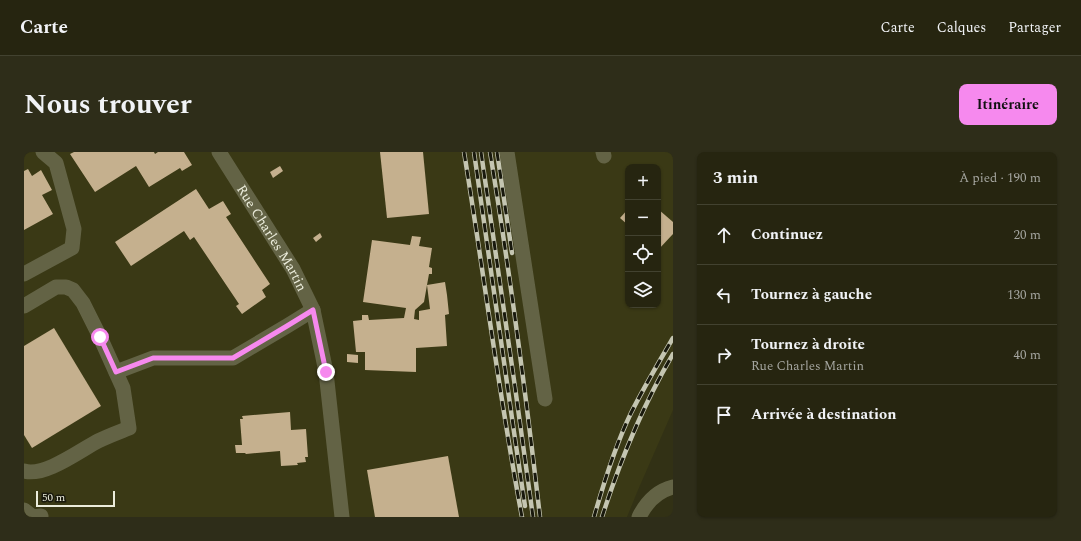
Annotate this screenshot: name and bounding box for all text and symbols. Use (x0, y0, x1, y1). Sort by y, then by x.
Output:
text: Carte (20, 13, 68, 42)
text: Carte (881, 17, 915, 38)
text: Calques (937, 17, 986, 38)
text: Partager (1008, 17, 1061, 38)
text: Nous trouver (24, 83, 192, 126)
button: Itinéraire (959, 84, 1057, 125)
map controls (625, 164, 661, 308)
button: + (625, 164, 661, 200)
text: 3 min (713, 165, 758, 191)
text: À pied · 190 m (959, 168, 1041, 188)
street label: Rue Charles Martin (232, 180, 313, 295)
button: − (625, 200, 661, 236)
text: Continuez (751, 223, 823, 246)
icon: ahead (713, 224, 735, 246)
text: 20 m (1014, 225, 1041, 245)
button: locate (625, 236, 661, 272)
button: layers (625, 272, 661, 308)
text: Tournez à gauche (751, 283, 872, 306)
icon: left (713, 284, 735, 306)
text: 130 m (1007, 285, 1041, 305)
route start (91, 328, 109, 346)
text: Tournez à droite (751, 333, 865, 356)
icon: right (713, 344, 735, 366)
text: 40 m (1014, 345, 1041, 365)
text: Rue Charles Martin (751, 356, 864, 376)
route end (317, 363, 335, 381)
text: Arrivée à destination (751, 403, 897, 426)
icon: arrive (713, 404, 735, 426)
scale bar (36, 489, 115, 508)
text: 50 m (42, 489, 65, 506)

